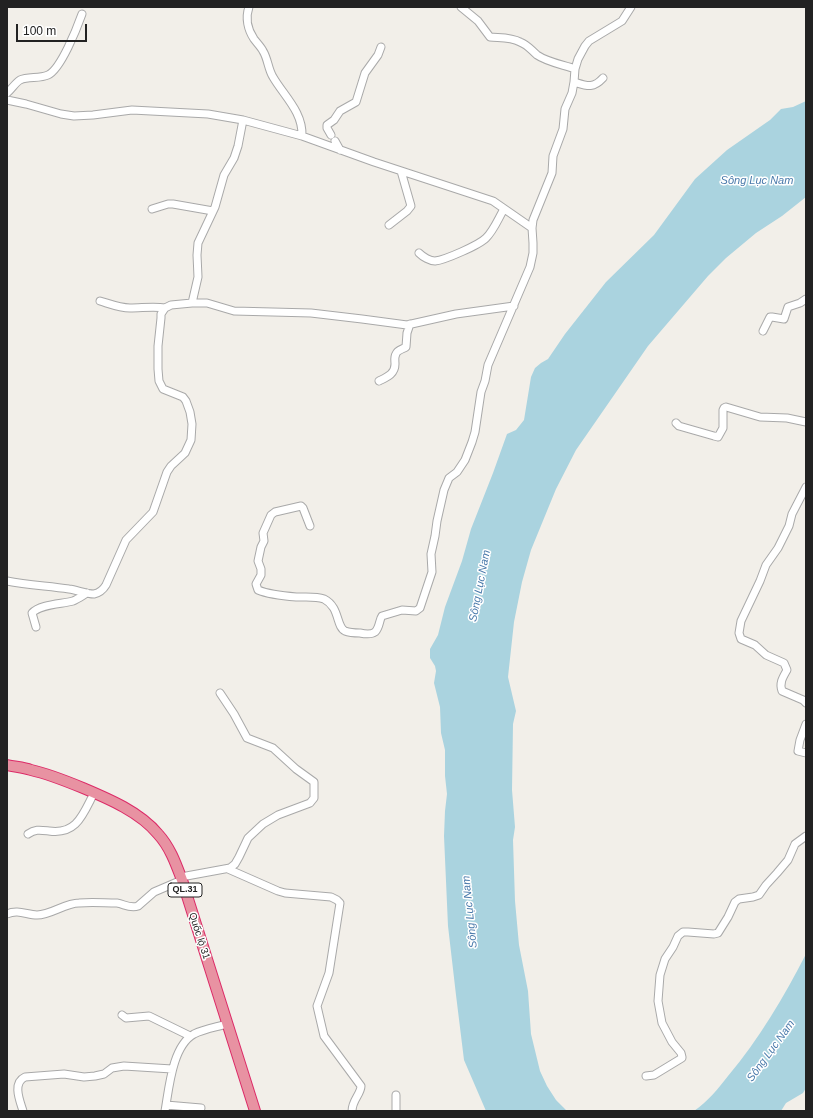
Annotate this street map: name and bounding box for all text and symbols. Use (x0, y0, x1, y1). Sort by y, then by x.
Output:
scale bar (18, 16, 89, 42)
text: 100 m (23, 24, 56, 38)
water label: Sông Lục Nam (721, 174, 793, 188)
water label: Sông Lục Nam (467, 549, 493, 623)
water label: Sông Lục Nam (460, 875, 480, 949)
road number: QL.31 (168, 883, 202, 897)
street label: Quốc lộ 31 (186, 911, 212, 961)
water label: Sông Lục Nam (744, 1018, 798, 1084)

